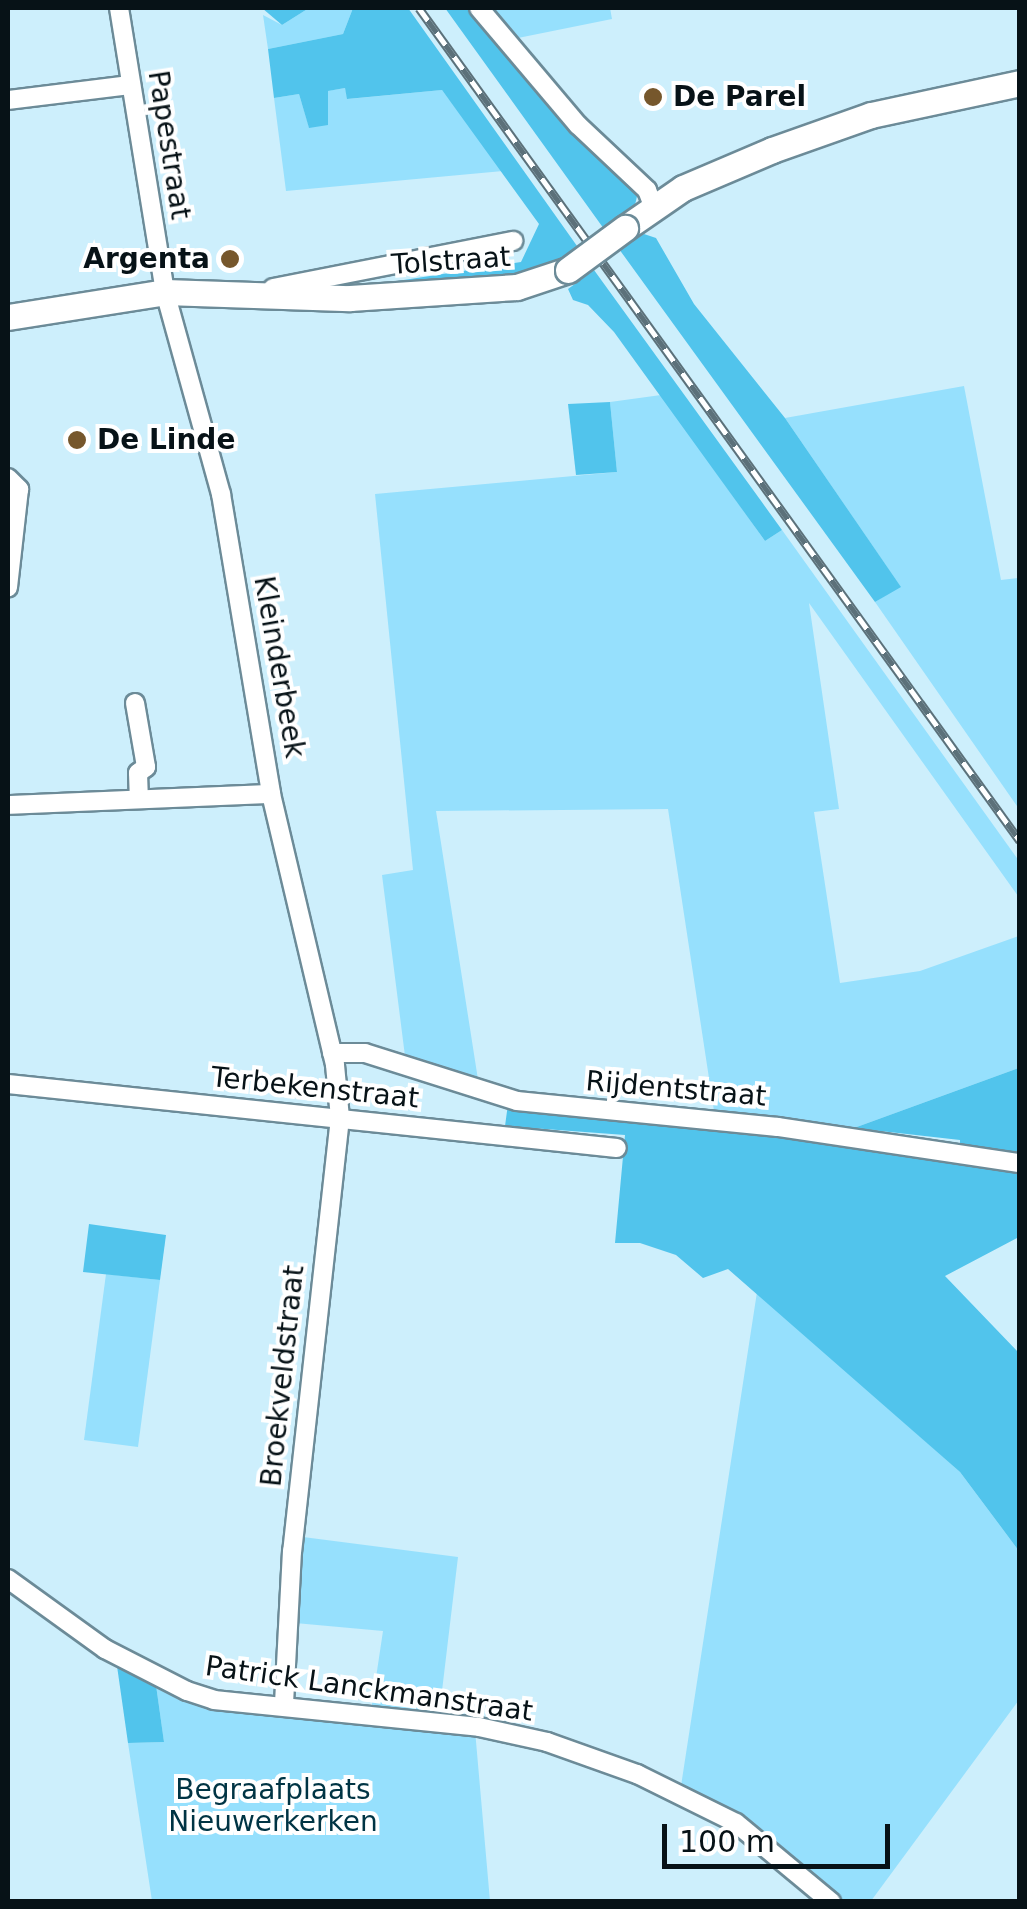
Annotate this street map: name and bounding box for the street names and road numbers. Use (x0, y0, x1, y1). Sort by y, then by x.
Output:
street label: Papestraat (141, 68, 197, 222)
street label: Tolstraat (390, 240, 512, 282)
street label: Kleinderbeek (246, 574, 312, 760)
street label: Terbekenstraat (209, 1060, 421, 1116)
street label: Rijdentstraat (584, 1064, 768, 1114)
street label: Broekveldstraat (255, 1264, 311, 1488)
street label: Patrick Lanckmanstraat (203, 1649, 535, 1729)

